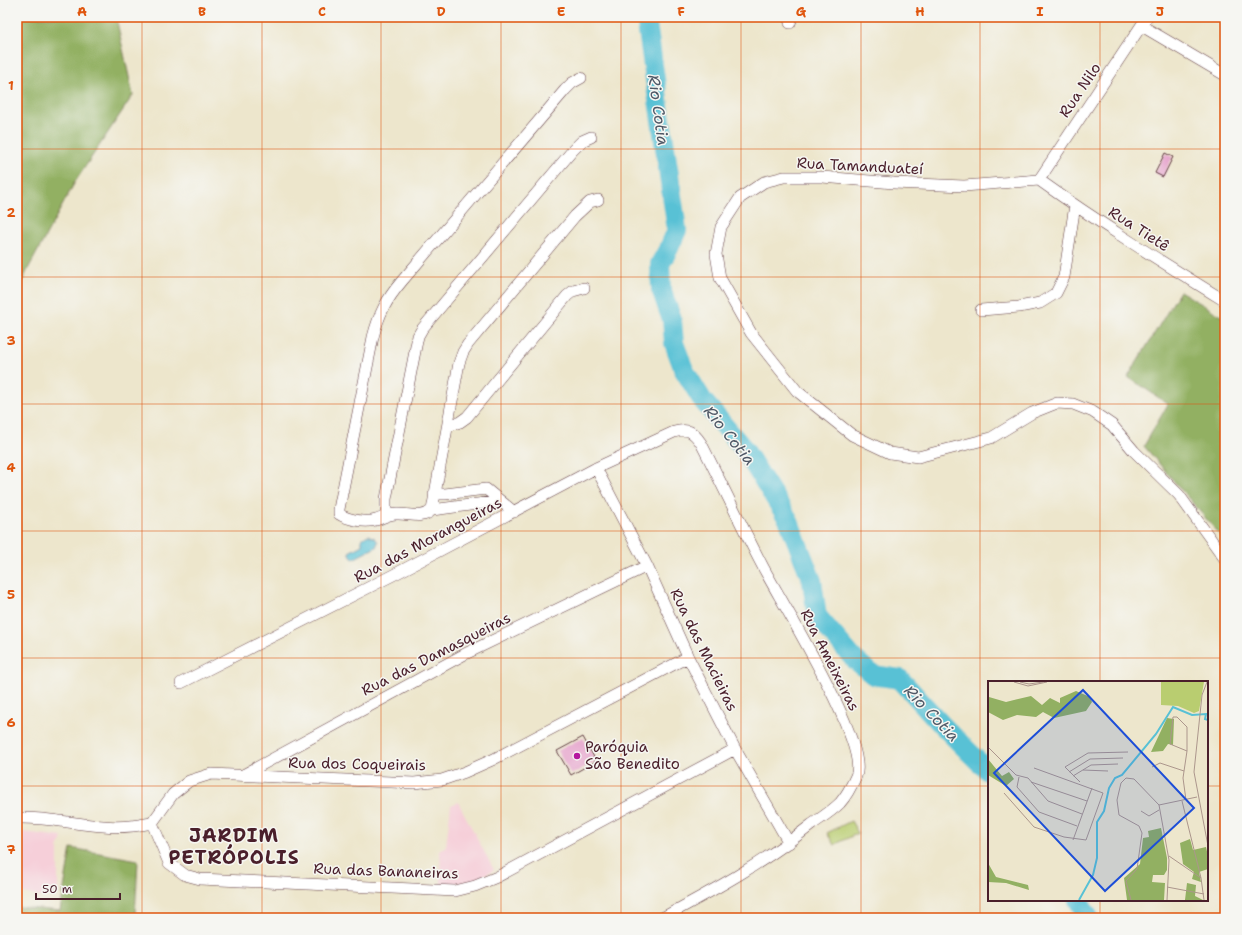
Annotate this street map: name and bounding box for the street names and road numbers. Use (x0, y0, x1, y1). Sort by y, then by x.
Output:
street label: Rua Nilo (1054, 59, 1106, 121)
street label: Rua Tamanduateí (796, 153, 925, 179)
street label: Rua Tietê (1105, 202, 1173, 256)
street label: Rua das Morangueiras (351, 492, 505, 588)
street label: Rua das Macieiras (666, 585, 742, 715)
street label: Rua Ameixeiras (796, 606, 864, 714)
street label: Rua das Damasqueiras (358, 608, 514, 700)
street label: Rua dos Coqueirais (288, 753, 426, 775)
street label: Rua das Bananeiras (313, 858, 459, 884)

